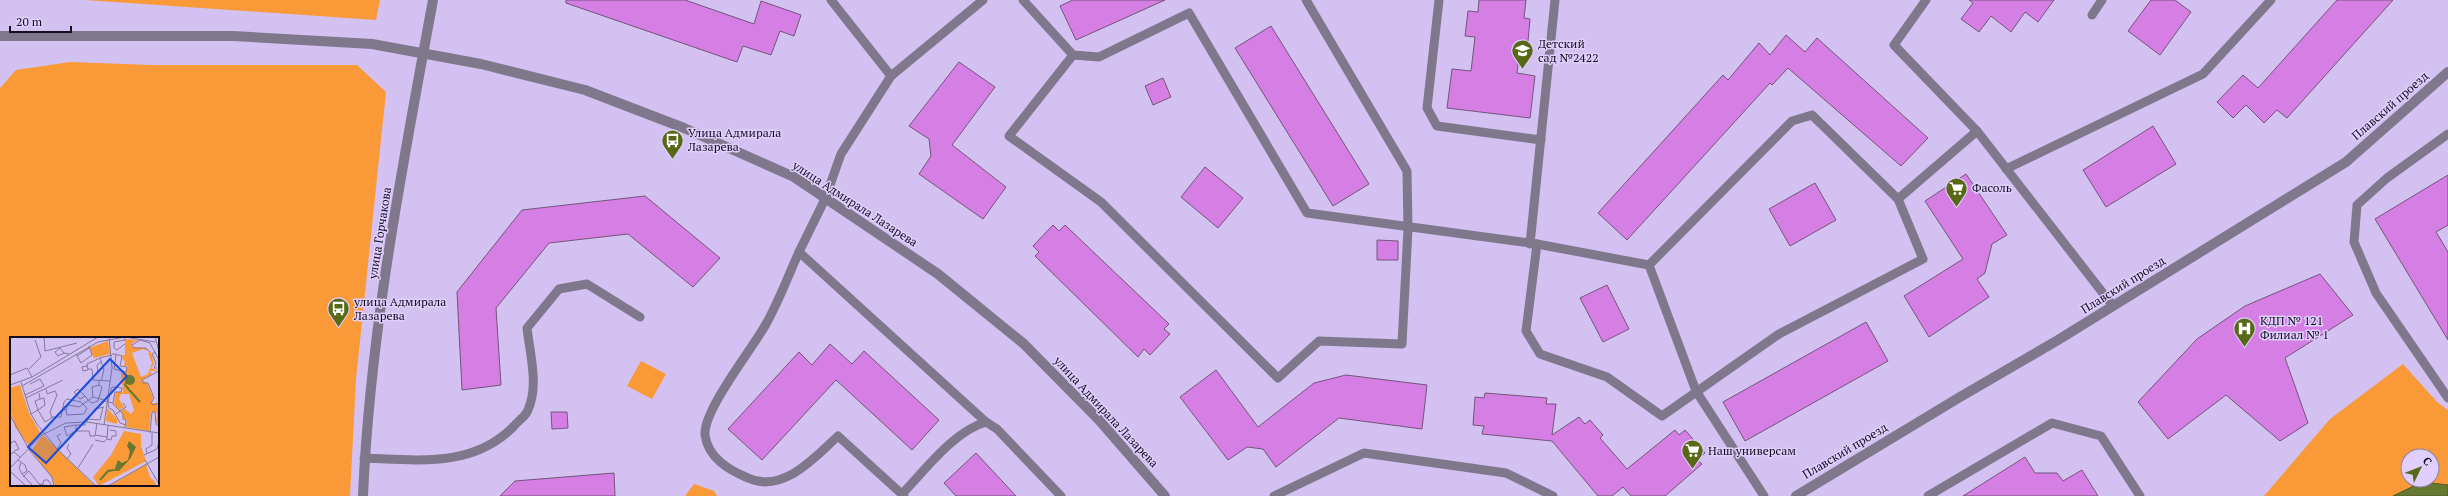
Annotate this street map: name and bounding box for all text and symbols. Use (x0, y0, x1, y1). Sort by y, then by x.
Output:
scale bar (10, 8, 71, 34)
text: 20 m (16, 14, 43, 29)
place label: Детский сад №2422 (1538, 36, 1599, 65)
school or university icon: Детский сад №2422 (1510, 38, 1536, 71)
street label: Плавский проезд (2348, 68, 2431, 143)
place label: Улица Адмирала Лазарева (687, 125, 781, 154)
bus stop icon: Улица Адмирала Лазарева (659, 127, 685, 160)
street label: улица Адмирала Лазарева (789, 157, 921, 250)
supermarket icon: Фасоль (1943, 175, 1969, 208)
place label: Фасоль (1972, 180, 2012, 195)
street label: улица Горчакова (365, 186, 394, 281)
street label: Плавский проезд (2078, 253, 2168, 317)
place label: улица Адмирала Лазарева (353, 294, 446, 323)
bus stop icon: улица Адмирала Лазарева (326, 296, 352, 329)
place label: КДП № 121 Филиал № 1 (2260, 313, 2329, 342)
hospital icon: КДП № 121 Филиал № 1 (2231, 315, 2257, 348)
inset map (10, 337, 159, 486)
street label: улица Адмирала Лазарева (1050, 352, 1162, 470)
street label: Плавский проезд (1799, 419, 1890, 482)
supermarket icon: Наш универсам (1680, 438, 1706, 471)
place label: Наш универсам (1708, 443, 1796, 458)
north arrow (2400, 448, 2440, 488)
text: С (2420, 454, 2435, 469)

